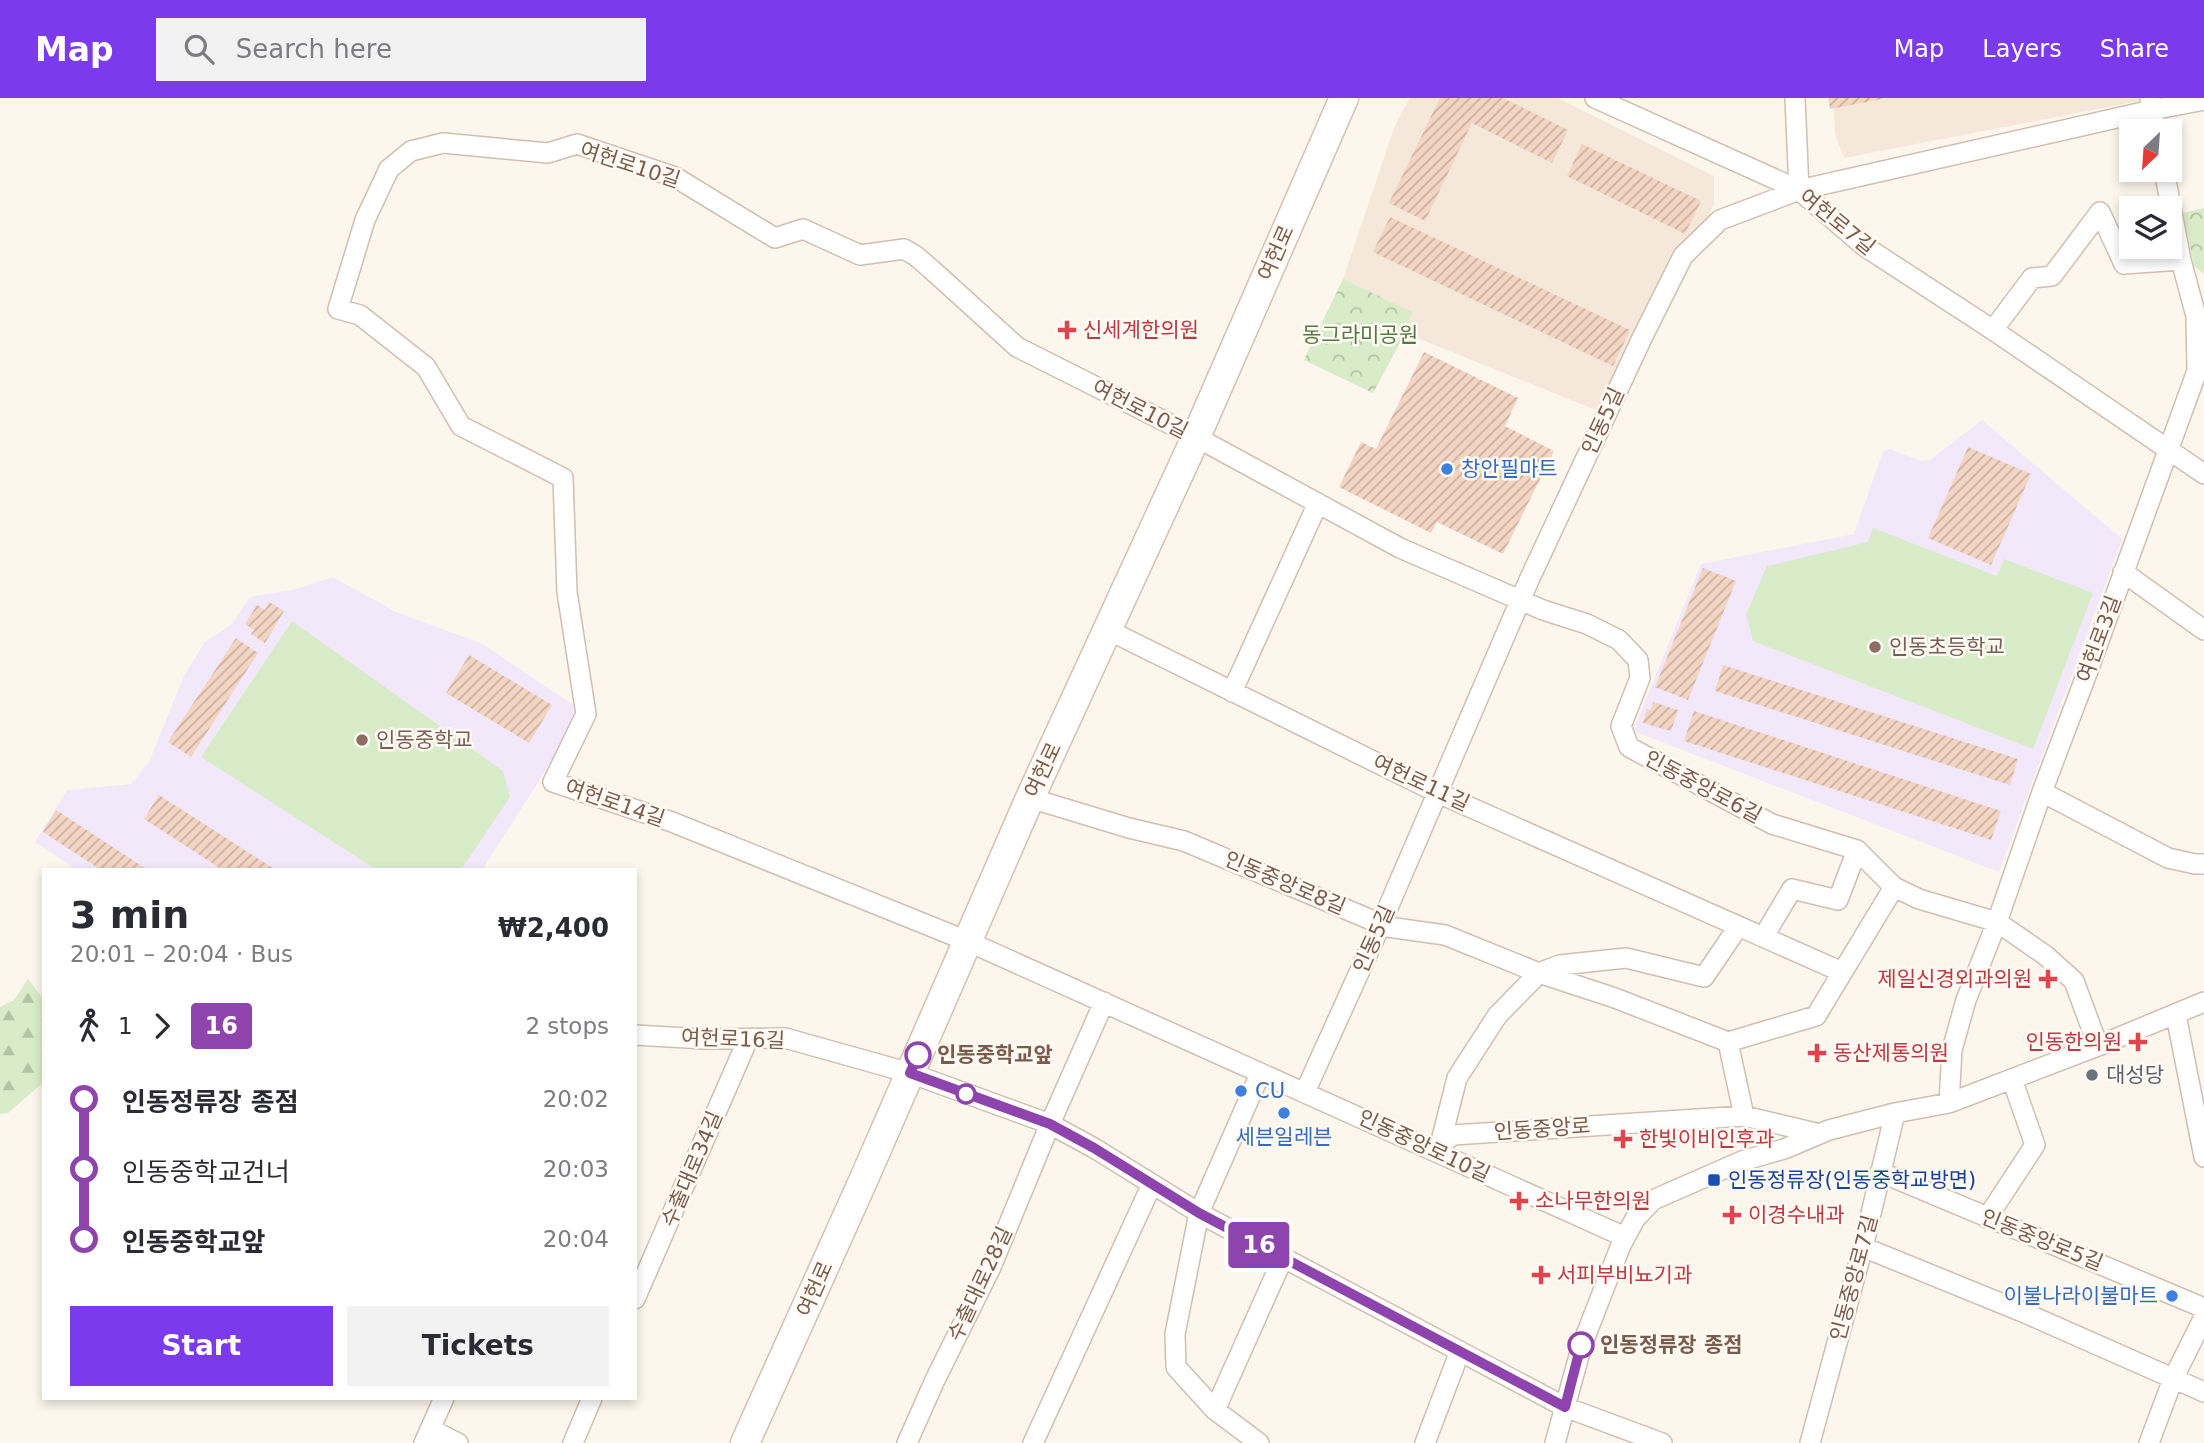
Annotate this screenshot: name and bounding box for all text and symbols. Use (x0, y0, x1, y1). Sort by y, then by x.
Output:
search box (156, 18, 646, 81)
text: Map (35, 30, 114, 69)
icon: search (180, 30, 218, 68)
text: Search here (236, 34, 392, 64)
text: Map (1894, 35, 1944, 63)
text: Layers (1982, 35, 2062, 63)
text: Share (2100, 35, 2169, 63)
north arrow (2119, 119, 2182, 182)
map controls (2119, 119, 2182, 259)
street label: 여헌로10길 (577, 138, 683, 192)
street label: 여헌로7길 (1794, 184, 1880, 260)
button: layers (2119, 196, 2182, 259)
street label: 여헌로 (1253, 222, 1299, 284)
place label: 신세계한의원 (1083, 318, 1199, 342)
marker: 신세계한의원 (1057, 320, 1077, 340)
park label: 동그라미공원 (1302, 323, 1418, 347)
street label: 여헌로10길 (1088, 375, 1192, 443)
street label: 인동5길 (1577, 384, 1629, 458)
place label: 창안필마트 (1461, 457, 1558, 481)
marker: 창안필마트 (1439, 461, 1455, 477)
street label: 여헌로3길 (2072, 592, 2126, 686)
place label: 인동초등학교 (1889, 635, 2005, 659)
marker: 인동초등학교 (1867, 639, 1883, 655)
place label: 인동중학교 (376, 728, 473, 752)
marker: 인동중학교 (354, 732, 370, 748)
street label: 여헌로 (1020, 739, 1066, 801)
street label: 인동중앙로6길 (1640, 746, 1766, 828)
street label: 여헌로11길 (1369, 750, 1473, 816)
street label: 여헌로14길 (562, 775, 668, 831)
street label: 인동중앙로8길 (1221, 847, 1349, 919)
text: 3 min (70, 893, 189, 937)
street label: 인동5길 (1349, 902, 1399, 976)
text: ₩2,400 (498, 913, 609, 943)
text: 20:01 – 20:04 · Bus (70, 941, 293, 967)
place label: 제일신경외과의원 (1877, 967, 2032, 991)
marker: 제일신경외과의원 (2038, 969, 2058, 989)
icon: walk (70, 1007, 108, 1045)
icon: forward (143, 1007, 181, 1045)
text: 16 (205, 1012, 238, 1040)
text: 1 (118, 1013, 133, 1039)
text: 2 stops (525, 1013, 609, 1039)
street label: 여헌로16길 (681, 1025, 785, 1053)
place label: 인동한의원 (2025, 1030, 2122, 1054)
marker: 인동한의원 (2128, 1032, 2148, 1052)
place label: 동산제통의원 (1833, 1041, 1949, 1065)
marker: 인동중학교앞 (905, 1042, 931, 1068)
place label: 인동중학교앞 (937, 1043, 1053, 1067)
marker: 동산제통의원 (1807, 1043, 1827, 1063)
place label: 대성당 (2106, 1063, 2164, 1087)
marker: 대성당 (2084, 1067, 2100, 1083)
place label: CU (1255, 1079, 1285, 1103)
marker: CU (1233, 1083, 1249, 1099)
unlabelled marker (956, 1084, 976, 1104)
text: 20:02 (543, 1086, 609, 1112)
text: 인동정류장 종점 (122, 1087, 299, 1117)
marker: 세븐일레븐 (1276, 1105, 1292, 1121)
street label: 인동중앙로10길 (1354, 1105, 1494, 1187)
street label: 수출대로34길 (657, 1108, 727, 1230)
street label: 인동중앙로 (1493, 1114, 1591, 1144)
place label: 세븐일레븐 (1236, 1125, 1332, 1149)
place label: 한빛이비인후과 (1639, 1127, 1774, 1151)
marker: 한빛이비인후과 (1613, 1129, 1633, 1149)
text: 20:03 (543, 1156, 609, 1182)
text: 인동중학교건너 (122, 1157, 289, 1187)
place label: 인동정류장(인동중학교방면) (1728, 1168, 1976, 1192)
marker: 인동정류장(인동중학교방면) (1706, 1172, 1722, 1188)
place label: 소나무한의원 (1535, 1189, 1651, 1213)
marker: 소나무한의원 (1509, 1191, 1529, 1211)
place label: 이경수내과 (1748, 1203, 1845, 1227)
marker: 이경수내과 (1722, 1205, 1742, 1225)
street label: 인동중앙로5길 (1978, 1205, 2106, 1275)
street label: 인동중앙로7길 (1826, 1212, 1882, 1344)
line badge: 16 (1228, 1222, 1290, 1268)
street label: 수출대로28길 (943, 1223, 1017, 1345)
text: 20:04 (543, 1226, 609, 1252)
text: 인동중학교앞 (122, 1227, 266, 1257)
text: 16 (1242, 1231, 1276, 1259)
street label: 여헌로 (792, 1258, 838, 1320)
place label: 서피부비뇨기과 (1557, 1263, 1692, 1287)
marker: 서피부비뇨기과 (1531, 1265, 1551, 1285)
place label: 이불나라이불마트 (2003, 1284, 2158, 1308)
marker: 이불나라이불마트 (2164, 1288, 2180, 1304)
button: Start (70, 1306, 333, 1386)
button: Tickets (347, 1306, 609, 1386)
marker: 인동정류장 종점 (1568, 1332, 1594, 1358)
place label: 인동정류장 종점 (1600, 1333, 1743, 1357)

